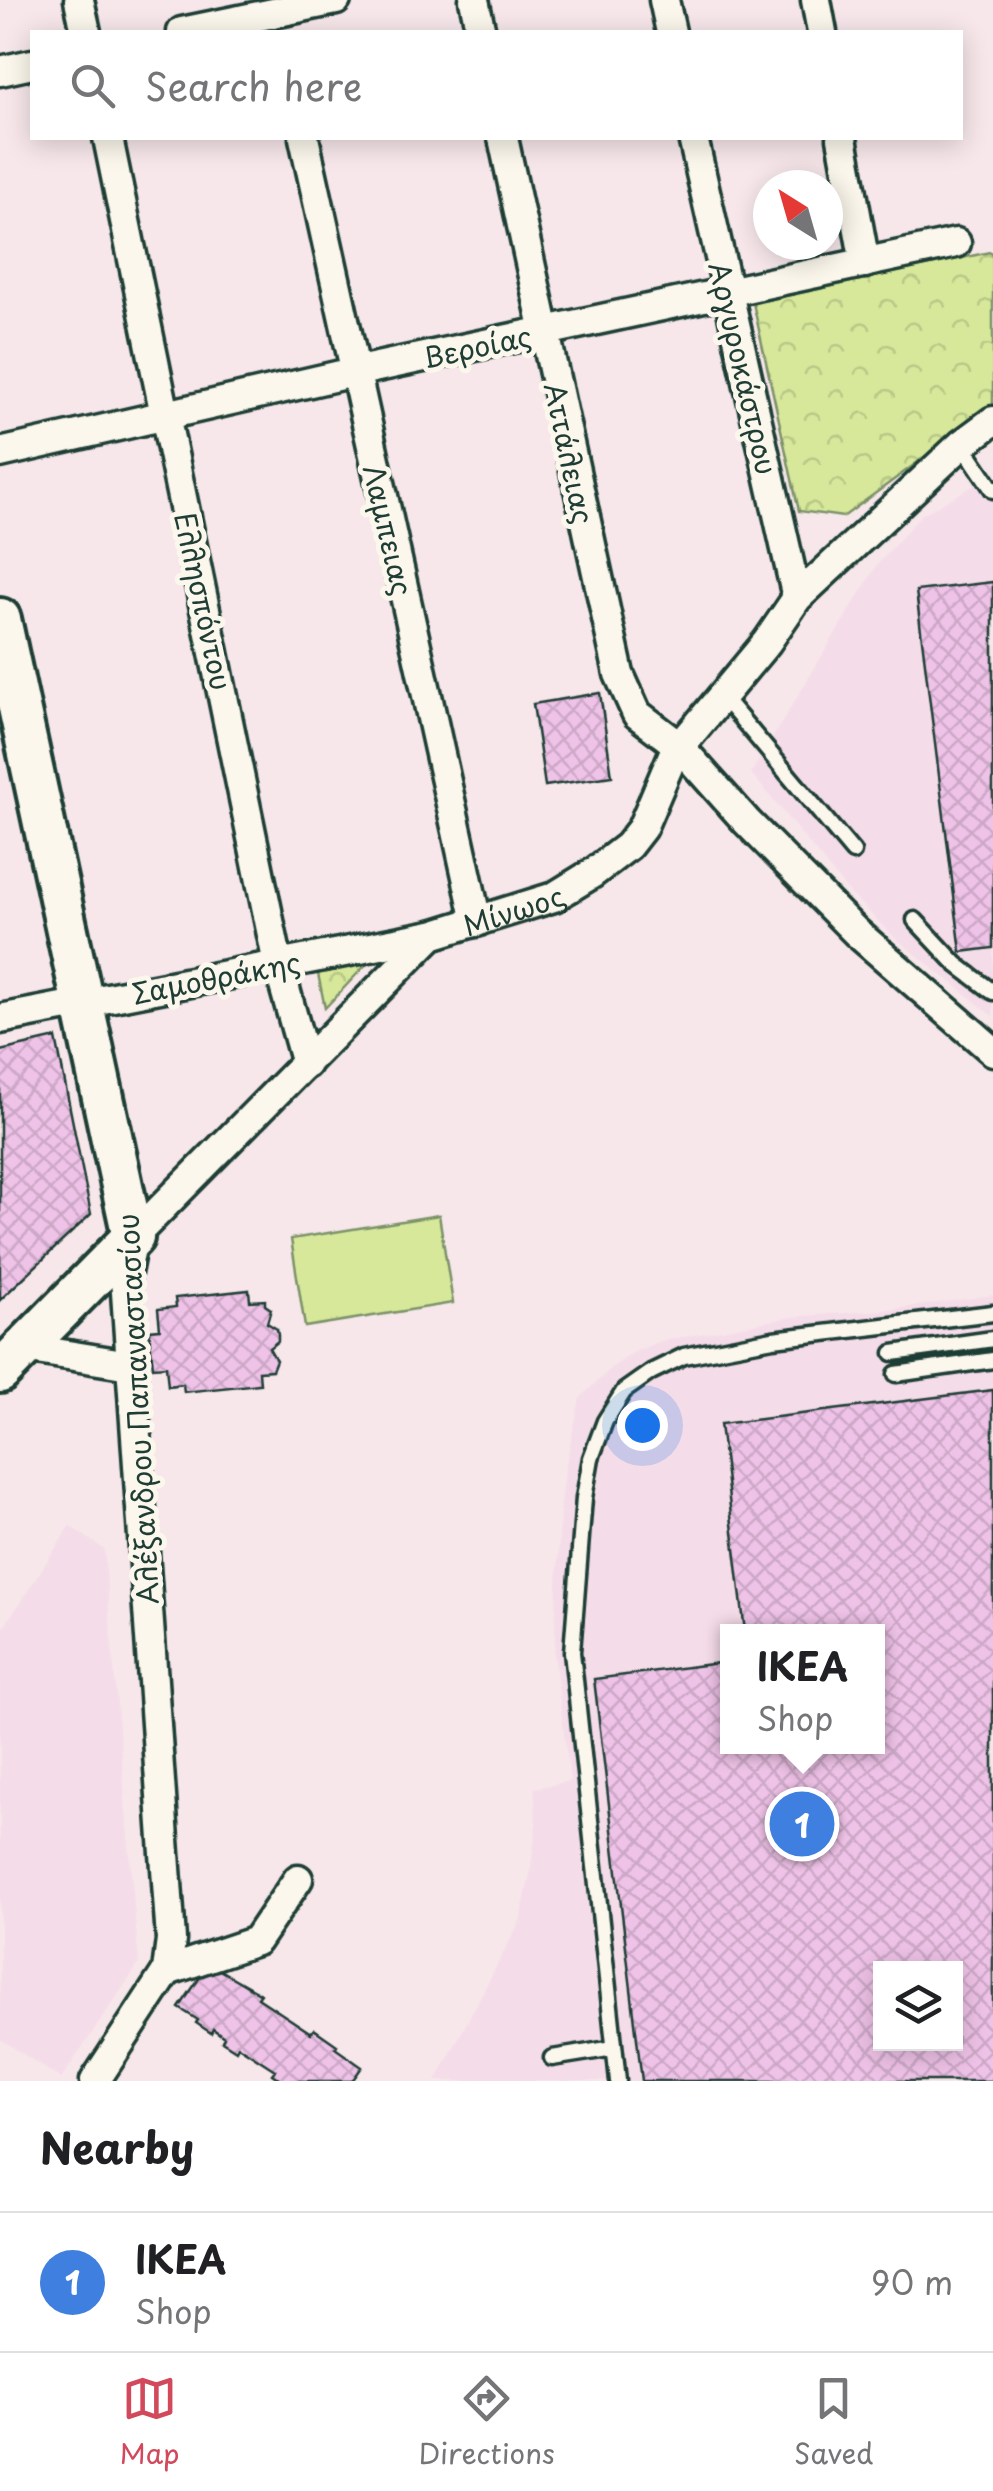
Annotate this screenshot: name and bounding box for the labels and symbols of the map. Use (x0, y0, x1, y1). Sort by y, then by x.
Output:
north arrow (753, 170, 843, 260)
street label: Αργυροκάστρου (699, 257, 789, 479)
street label: Βεροίας (419, 314, 535, 378)
street label: Αττάλειας (534, 378, 606, 528)
street label: Λαμπειας (353, 460, 425, 600)
street label: Ελλησπόντου (164, 508, 244, 694)
street label: Μίνωος (457, 874, 573, 946)
street label: Σαμοθράκης (128, 940, 304, 1014)
street label: Αλέξανδρου Παπαναστασίου (105, 1212, 169, 1606)
your location (617, 1400, 668, 1451)
pin: 1 (770, 1786, 834, 1862)

